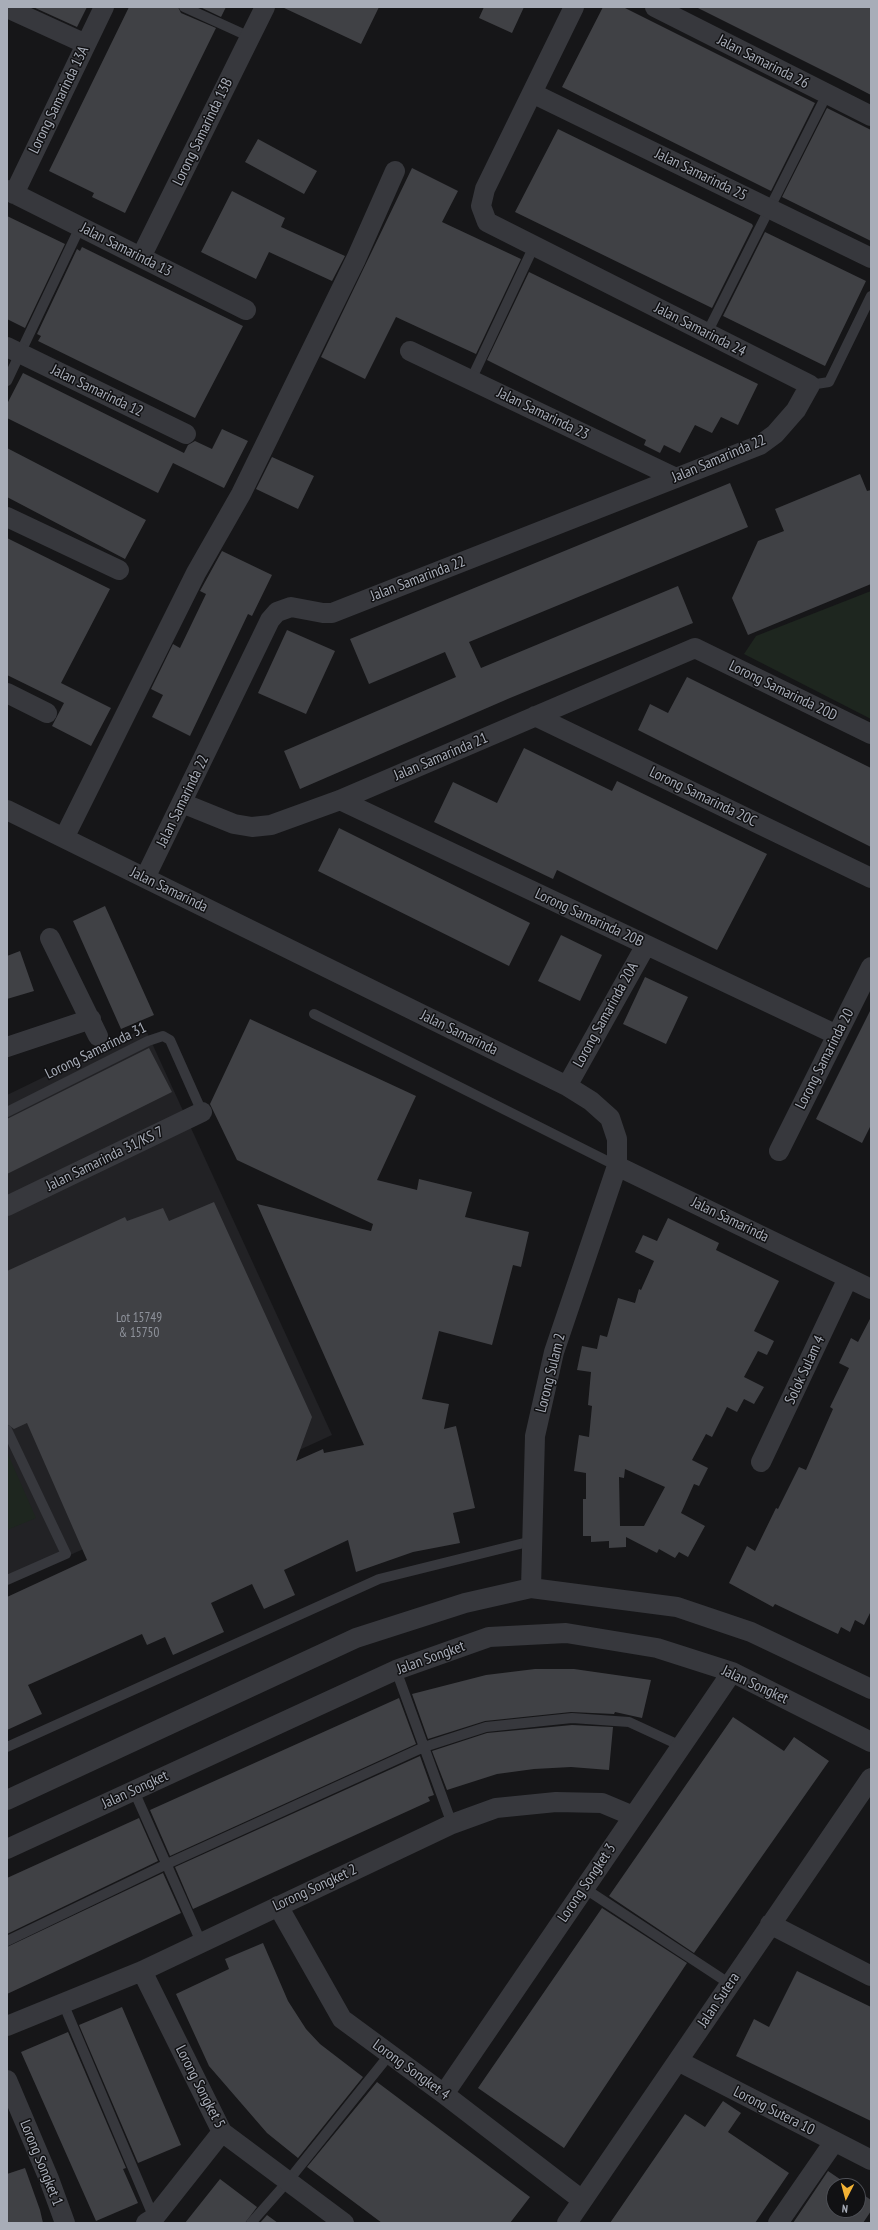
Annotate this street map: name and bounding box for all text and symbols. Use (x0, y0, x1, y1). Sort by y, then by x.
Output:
street label: Jalan Samarinda 26 (714, 31, 812, 93)
street label: Lorong Samarinda 13A (25, 43, 93, 157)
street label: Lorong Samarinda 13B (169, 75, 237, 189)
street label: Jalan Samarinda 25 (652, 145, 750, 205)
street label: Jalan Samarinda 13 (77, 219, 175, 281)
street label: Jalan Samarinda 24 (651, 299, 749, 361)
street label: Jalan Samarinda 12 (48, 361, 146, 421)
street label: Jalan Samarinda 23 (494, 384, 592, 444)
street label: Jalan Samarinda 22 (669, 431, 769, 487)
street label: Jalan Samarinda 22 (368, 553, 468, 605)
street label: Lorong Samarinda 20D (726, 657, 840, 725)
street label: Jalan Samarinda 21 (391, 729, 491, 785)
street label: Jalan Samarinda 22 (153, 752, 213, 850)
street label: Lorong Samarinda 20C (646, 763, 760, 831)
street label: Jalan Samarinda (128, 864, 210, 916)
street label: Lorong Samarinda 20B (532, 885, 646, 951)
street label: Lorong Samarinda 20A (570, 959, 642, 1071)
street label: Lorong Samarinda 20 (792, 1006, 858, 1112)
street label: Jalan Samarinda (418, 1007, 500, 1059)
street label: Lorong Samarinda 31 (43, 1019, 149, 1083)
street label: Jalan Samarinda 31/KS 7 (43, 1123, 167, 1195)
street label: Jalan Samarinda (689, 1194, 771, 1246)
house number: Lot 15749 & 15750 (116, 1310, 162, 1341)
street label: Lorong Sulam 2 (532, 1332, 570, 1414)
street label: Solok Sulam 4 (781, 1333, 829, 1407)
street label: Jalan Songket (395, 1637, 467, 1679)
street label: Jalan Songket (719, 1662, 791, 1708)
street label: Jalan Songket (99, 1767, 171, 1813)
street label: Lorong Songket 3 (554, 1840, 620, 1926)
street label: Lorong Songket 2 (270, 1861, 360, 1915)
street label: Jalan Sutera (694, 1969, 744, 2031)
street label: Lorong Songket 4 (369, 2036, 453, 2104)
street label: Lorong Songket 5 (171, 2042, 229, 2132)
street label: Lorong Sutera 10 (730, 2083, 818, 2139)
street label: Lorong Songket 1 (16, 2118, 66, 2208)
north arrow (826, 2178, 866, 2218)
text: N (841, 2202, 849, 2216)

